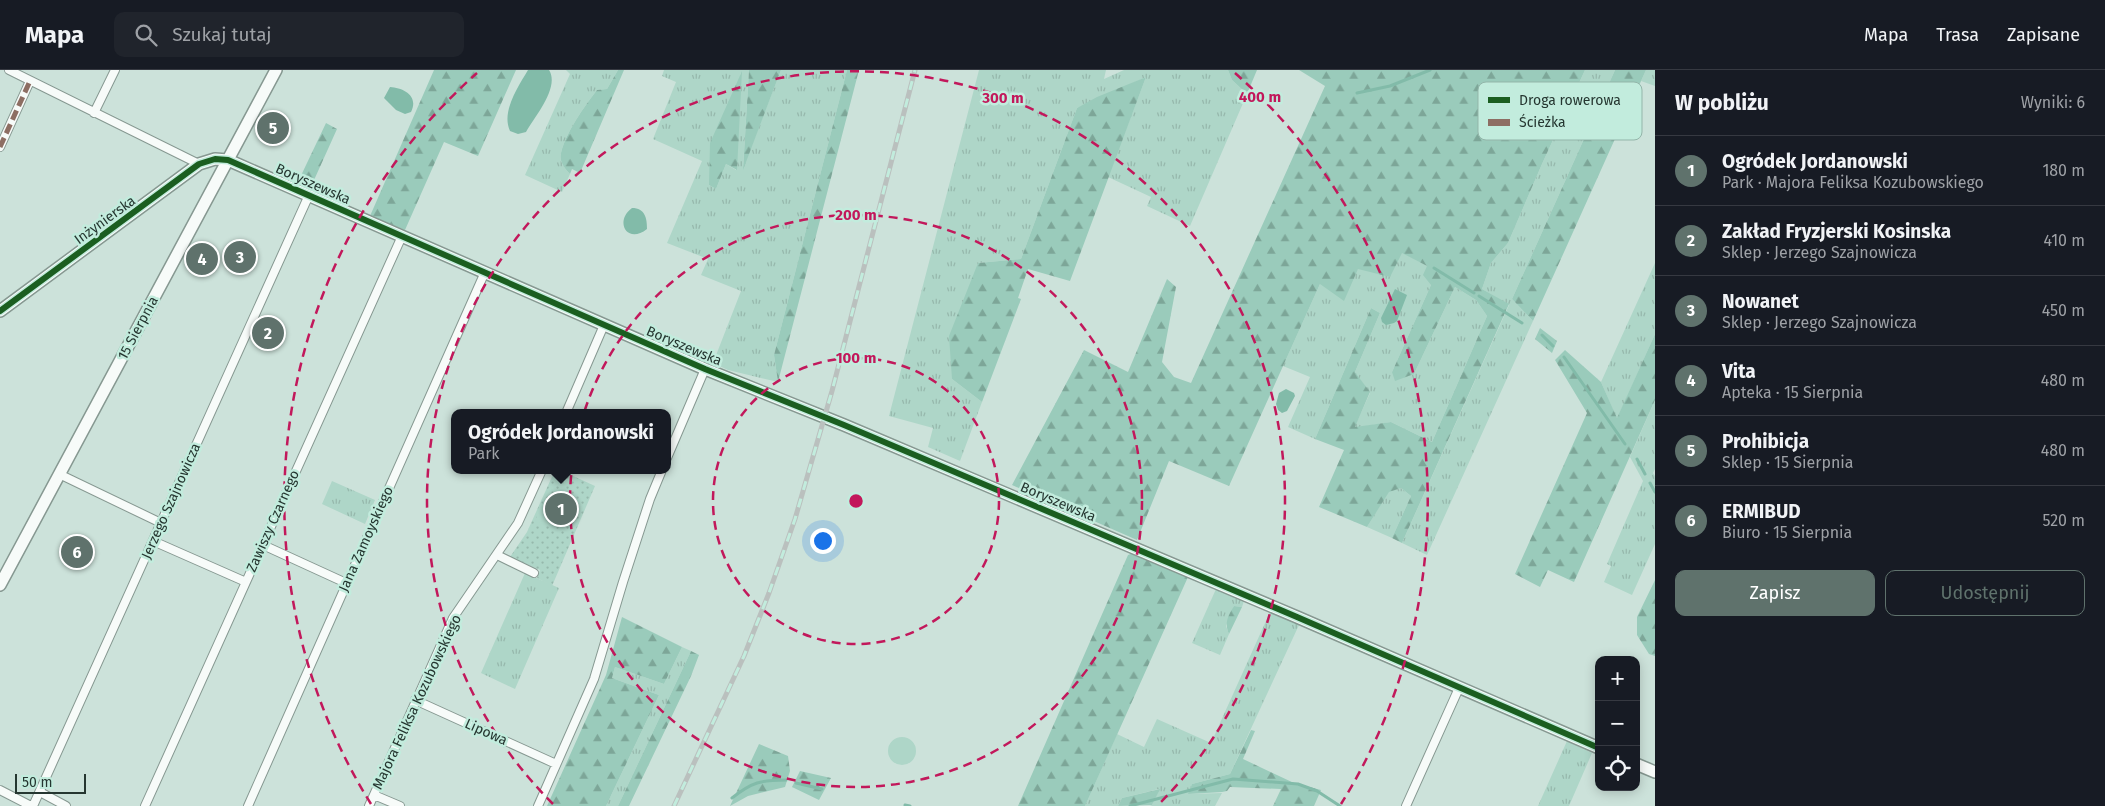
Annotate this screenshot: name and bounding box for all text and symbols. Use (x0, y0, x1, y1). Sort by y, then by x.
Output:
search box (114, 12, 464, 57)
text: Mapa (25, 21, 84, 49)
icon: search (132, 21, 160, 49)
text: Szukaj tutaj (172, 23, 272, 46)
text: Mapa (1864, 24, 1908, 46)
text: Trasa (1936, 24, 1979, 46)
text: Zapisane (2007, 24, 2080, 46)
legend (1478, 82, 1642, 140)
text: 400 m (1239, 88, 1281, 106)
text: 300 m (981, 89, 1024, 107)
text: W pobliżu (1675, 90, 1769, 116)
text: Droga rowerowa (1519, 92, 1621, 109)
text: Wyniki: 6 (2021, 93, 2085, 112)
pin: 5 (257, 109, 289, 147)
text: Ścieżka (1519, 113, 1566, 131)
text: Ogródek Jordanowski (1722, 150, 1908, 173)
street label: Boryszewska (273, 160, 353, 208)
text: 1 (1687, 161, 1695, 180)
text: 180 m (2042, 161, 2085, 180)
text: Park · Majora Feliksa Kozubowskiego (1722, 173, 1984, 192)
street label: Inżynierska (71, 192, 139, 248)
text: 200 m (835, 206, 877, 224)
text: Zakład Fryzjerski Kosinska (1722, 220, 1951, 243)
text: 2 (1687, 231, 1695, 250)
text: 410 m (2044, 231, 2085, 250)
pin: 3 (224, 238, 256, 276)
pin: 4 (186, 240, 218, 278)
text: Sklep · Jerzego Szajnowicza (1722, 243, 1917, 262)
text: Nowanet (1722, 290, 1799, 313)
street label: 15 Sierpnia (114, 293, 162, 363)
text: 3 (1687, 301, 1695, 320)
text: 450 m (2042, 301, 2085, 320)
text: Sklep · Jerzego Szajnowicza (1722, 313, 1917, 332)
pin: 2 (252, 314, 284, 352)
street label: Boryszewska (644, 323, 724, 369)
text: 100 m (836, 349, 876, 367)
text: Vita (1722, 360, 1756, 383)
text: 4 (1686, 371, 1696, 390)
text: 480 m (2041, 371, 2085, 390)
text: Apteka · 15 Sierpnia (1722, 383, 1863, 402)
popup (451, 409, 671, 474)
text: Ogródek Jordanowski (468, 421, 654, 444)
text: Prohibicja (1722, 430, 1809, 453)
street label: Jerzego Szajnowicza (138, 440, 204, 562)
text: 5 (1687, 441, 1695, 460)
text: 480 m (2041, 441, 2085, 460)
text: Park (468, 444, 500, 463)
text: Sklep · 15 Sierpnia (1722, 453, 1853, 472)
street label: Zawiszy Czarnego (243, 467, 303, 575)
street label: Boryszewska (1018, 479, 1098, 525)
street label: Jana Zamoyskiego (335, 484, 397, 594)
pin: 1 (545, 490, 577, 528)
centre of rings (847, 492, 865, 510)
text: ERMIBUD (1722, 500, 1801, 523)
text: 6 (1686, 511, 1696, 530)
text: 520 m (2042, 511, 2085, 530)
text: Biuro · 15 Sierpnia (1722, 523, 1852, 542)
your location (810, 528, 836, 554)
pin: 6 (61, 533, 93, 571)
button: Zapisz (1675, 570, 1875, 616)
button: Udostępnij (1885, 570, 2085, 616)
street label: Majora Feliksa Kozubowskiego (369, 612, 465, 792)
map controls (1595, 656, 1640, 791)
button: + (1595, 656, 1640, 701)
button: − (1595, 701, 1640, 746)
street label: Lipowa (462, 715, 510, 749)
button: locate (1595, 746, 1640, 791)
scale bar (15, 771, 86, 794)
text: 50 m (22, 774, 53, 791)

